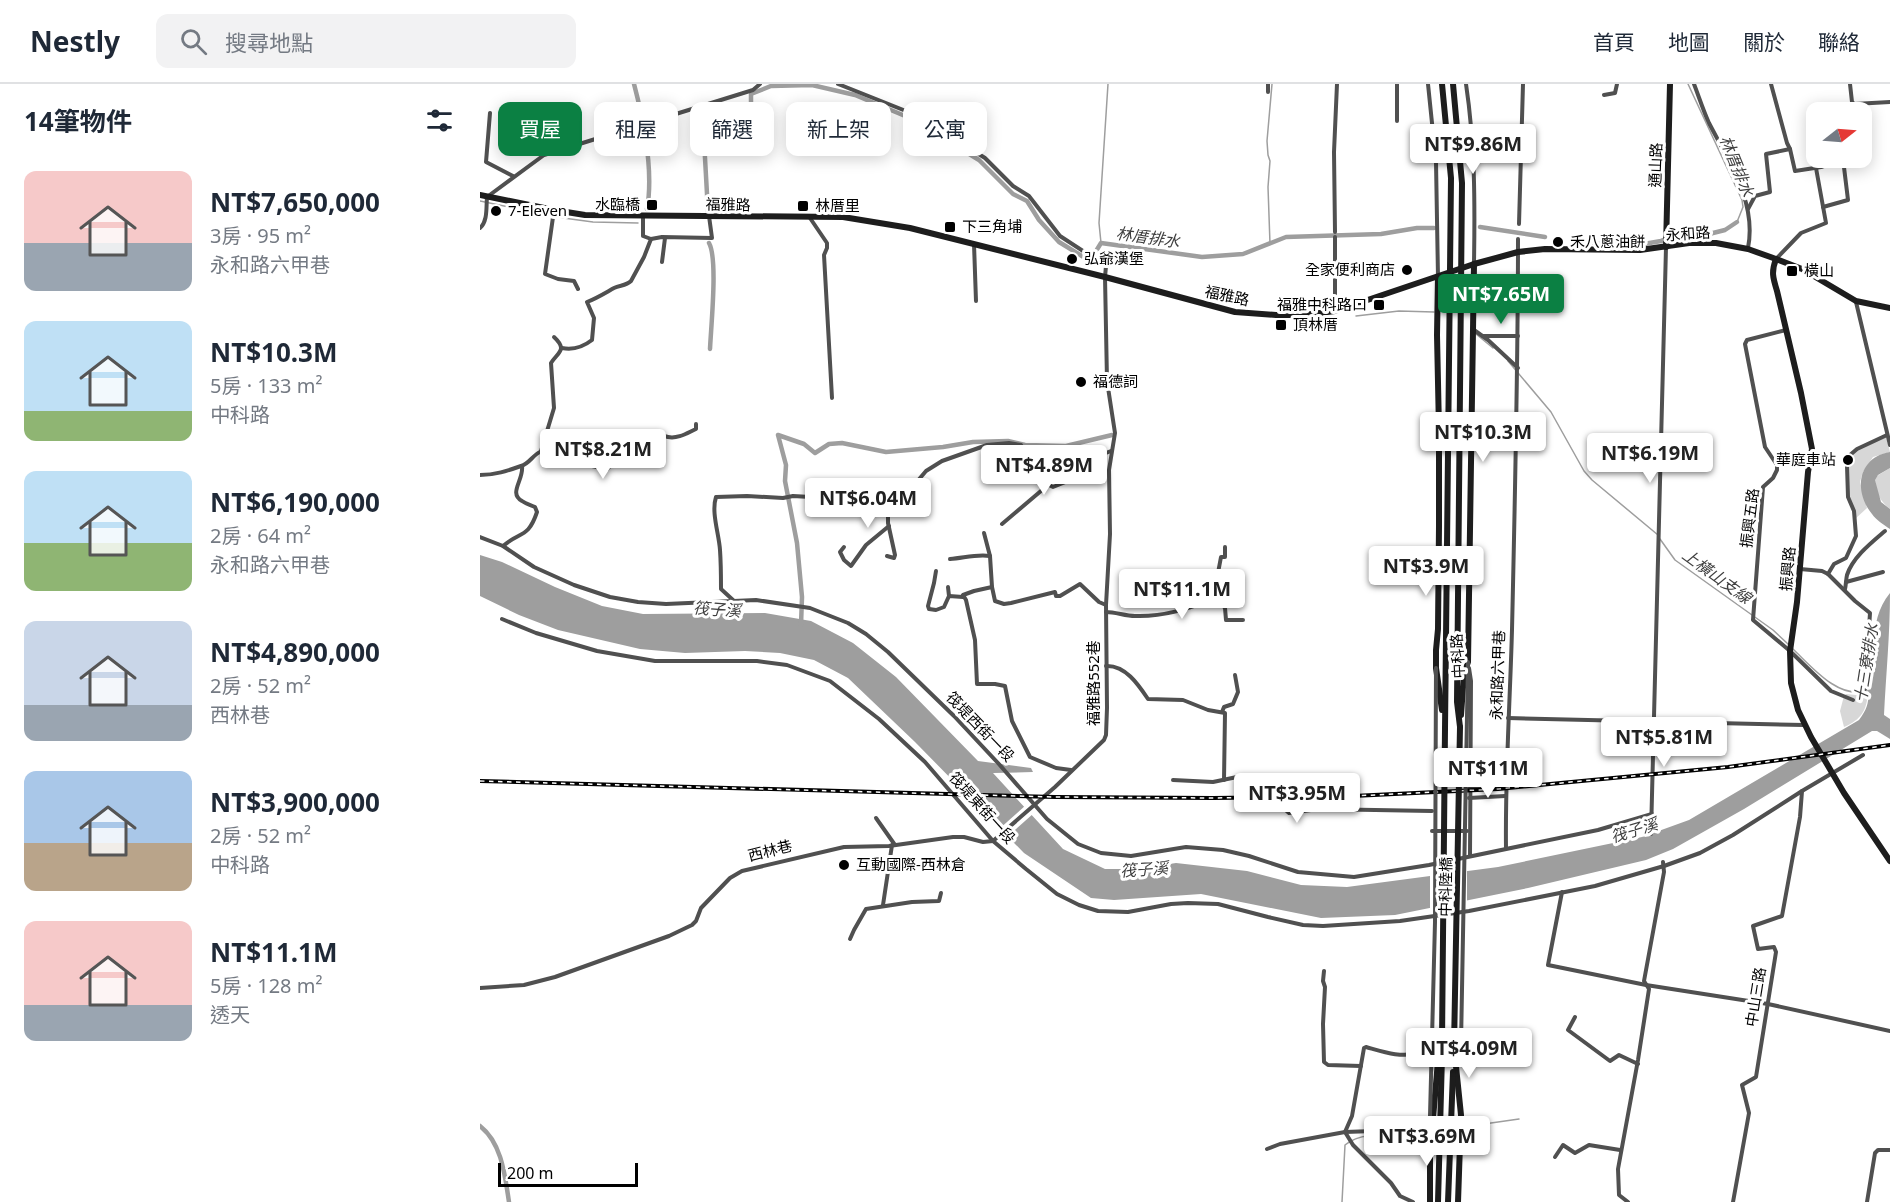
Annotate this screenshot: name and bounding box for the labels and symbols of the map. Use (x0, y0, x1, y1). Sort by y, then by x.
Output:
north arrow (1806, 102, 1872, 168)
pin: NT$9.86M (1411, 124, 1535, 175)
water label: 林厝排水 (1715, 132, 1760, 201)
street label: 通山路 (1644, 142, 1666, 188)
place label: 水臨橋 (595, 194, 640, 214)
street label: 福雅路 (705, 194, 751, 214)
place label: 林厝里 (815, 195, 860, 215)
marker: 水臨橋 (645, 198, 659, 212)
marker: 林厝里 (796, 199, 810, 213)
place label: 7-Eleven (508, 200, 567, 220)
marker: 7-Eleven (489, 204, 503, 218)
place label: 下三角埔 (962, 216, 1022, 236)
marker: 下三角埔 (943, 220, 957, 234)
street label: 永和路 (1665, 221, 1711, 245)
water label: 林厝排水 (1115, 222, 1182, 252)
place label: 禾八蔥油餅 (1570, 231, 1645, 251)
marker: 禾八蔥油餅 (1551, 235, 1565, 249)
place label: 弘爺漢堡 (1084, 248, 1144, 268)
marker: 弘爺漢堡 (1065, 252, 1079, 266)
place label: 全家便利商店 (1305, 259, 1395, 279)
place label: 橫山 (1804, 260, 1834, 280)
marker: 全家便利商店 (1400, 263, 1414, 277)
marker: 橫山 (1785, 264, 1799, 278)
pin: NT$7.65M (1439, 274, 1563, 325)
street label: 福雅路 (1203, 281, 1251, 309)
place label: 福雅中科路口 (1277, 294, 1367, 314)
marker: 福雅中科路口 (1372, 298, 1386, 312)
place label: 頂林厝 (1293, 314, 1338, 334)
marker: 頂林厝 (1274, 318, 1288, 332)
place label: 福德詞 (1093, 371, 1138, 391)
marker: 福德詞 (1074, 375, 1088, 389)
pin: NT$10.3M (1421, 412, 1545, 463)
pin: NT$8.21M (541, 429, 665, 480)
pin: NT$6.19M (1588, 433, 1712, 484)
pin: NT$4.89M (982, 445, 1106, 496)
place label: 華庭車站 (1776, 449, 1836, 469)
marker: 華庭車站 (1841, 453, 1855, 467)
pin: NT$6.04M (806, 478, 930, 529)
street label: 振興五路 (1735, 487, 1763, 549)
water label: 上橫山支線 (1678, 544, 1757, 610)
pin: NT$3.9M (1371, 546, 1481, 597)
street label: 振興路 (1775, 546, 1799, 592)
pin: NT$11.1M (1120, 569, 1244, 620)
water label: 筏子溪 (692, 596, 744, 622)
water label: 十三寮排水 (1849, 621, 1883, 704)
street label: 永和路六甲巷 (1485, 630, 1509, 720)
street label: 中科路 (1446, 633, 1468, 679)
street label: 福雅路552巷 (1083, 640, 1103, 726)
street label: 筏堤西街一段 (942, 687, 1019, 766)
pin: NT$5.81M (1602, 717, 1726, 768)
pin: NT$11M (1439, 748, 1537, 799)
street label: 筏堤東街一段 (945, 767, 1020, 847)
pin: NT$3.95M (1235, 773, 1359, 824)
water label: 筏子溪 (1608, 812, 1662, 848)
street label: 西林巷 (745, 835, 794, 865)
place label: 互動國際-西林倉 (856, 854, 966, 874)
water label: 筏子溪 (1119, 856, 1171, 882)
street label: 中科陸橋 (1434, 857, 1456, 917)
marker: 互動國際-西林倉 (837, 858, 851, 872)
street label: 中山三路 (1740, 966, 1770, 1028)
pin: NT$4.09M (1407, 1028, 1531, 1079)
pin: NT$3.69M (1365, 1116, 1489, 1167)
scale bar (498, 1160, 638, 1188)

